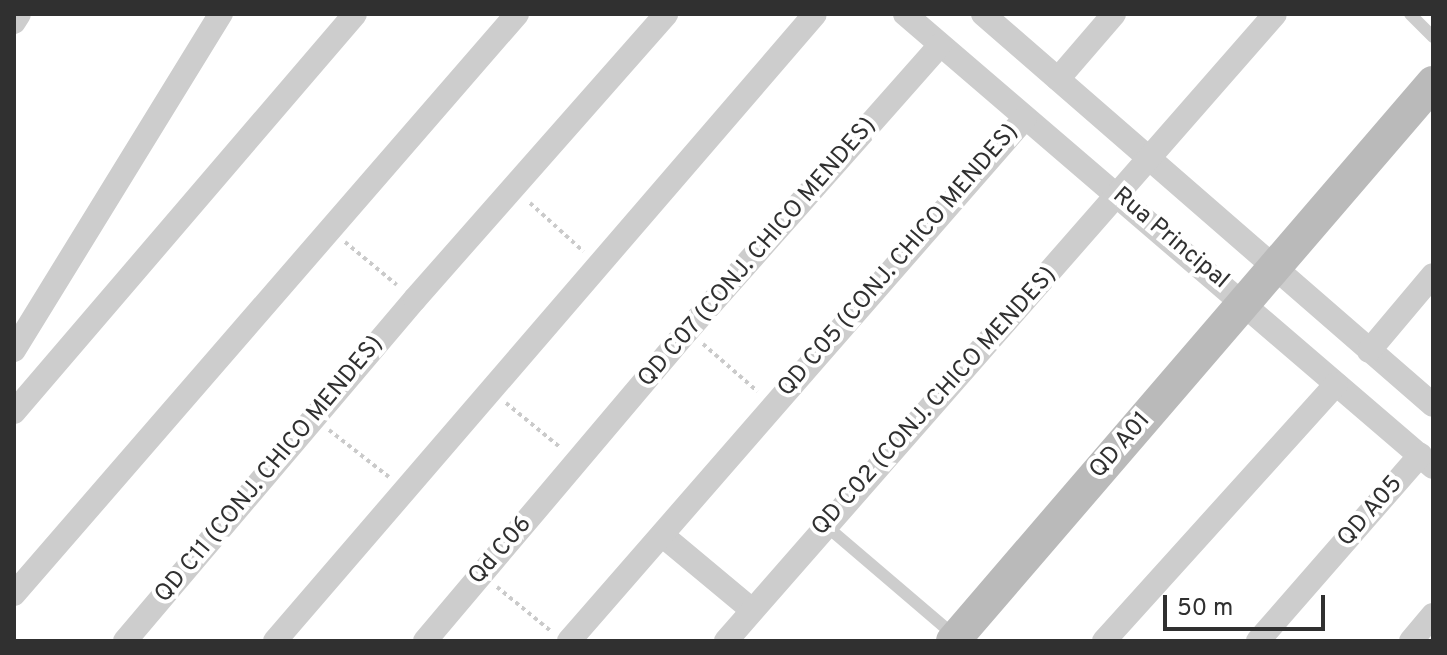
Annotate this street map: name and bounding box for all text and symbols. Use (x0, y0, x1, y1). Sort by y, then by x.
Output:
street label: QD C07 (CONJ. CHICO MENDES) (633, 112, 883, 394)
street label: QD C05 (CONJ. CHICO MENDES) (773, 119, 1025, 403)
street label: Rua Principal (1106, 182, 1234, 296)
street label: QD C02 (CONJ. CHICO MENDES) (807, 262, 1063, 542)
street label: QD C11 (CONJ. CHICO MENDES) (150, 331, 390, 609)
street label: QD A01 (1084, 407, 1158, 485)
street label: QD A05 (1332, 470, 1410, 554)
street label: Qd C06 (463, 511, 539, 591)
scale bar (1167, 579, 1329, 629)
text: 50 m (1177, 594, 1233, 624)

